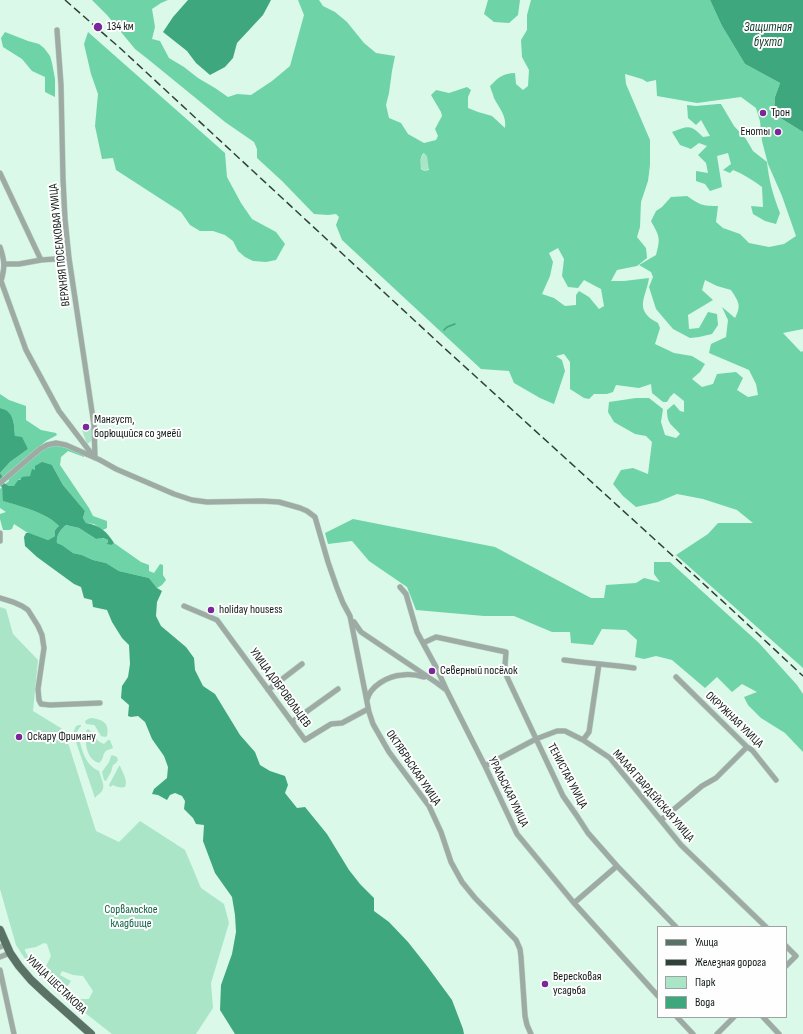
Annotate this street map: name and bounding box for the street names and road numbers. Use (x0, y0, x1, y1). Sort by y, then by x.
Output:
street label: ВЕРХНЯЯ ПОСЕЛКОВАЯ УЛИЦА (46, 183, 74, 307)
street label: УЛИЦА ДОБРОВОЛЬЦЕВ (246, 645, 314, 731)
street label: ОКРУЖНАЯ УЛИЦА (702, 689, 766, 751)
street label: ОКТЯБРЬСКАЯ УЛИЦА (382, 728, 444, 808)
street label: ТЕНИСТАЯ УЛИЦА (544, 741, 590, 811)
street label: МАЛАЯ ГВАРДЕЙСКАЯ УЛИЦА (609, 747, 697, 845)
street label: УРАЛЬСКАЯ УЛИЦА (485, 755, 531, 829)
street label: УЛИЦА ШЕСТАКОВА (23, 952, 89, 1018)

